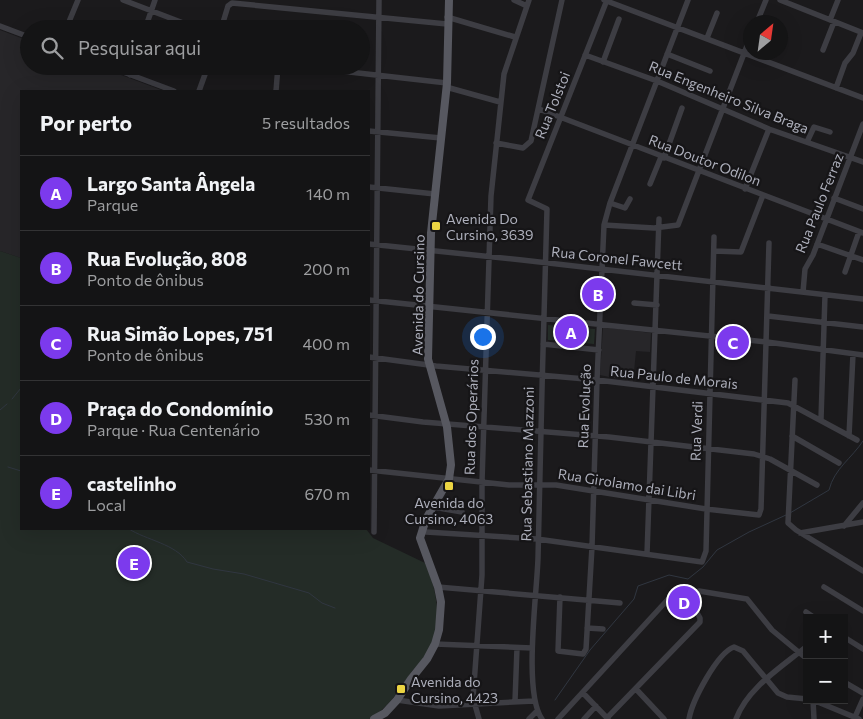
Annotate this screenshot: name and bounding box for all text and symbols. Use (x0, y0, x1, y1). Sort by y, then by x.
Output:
north arrow (743, 15, 788, 60)
search box (20, 20, 370, 75)
icon: search (38, 34, 66, 62)
text: Pesquisar aqui (78, 36, 201, 59)
street label: Rua Engenheiro Silva Braga (647, 57, 811, 137)
street label: Rua Tolstoi (531, 69, 573, 141)
text: Por perto (40, 110, 132, 135)
text: 5 resultados (262, 113, 350, 132)
street label: Rua Doutor Odilon (646, 131, 764, 189)
street label: Rua Paulo Ferraz (791, 151, 847, 255)
text: Largo Santa Ângela (87, 172, 255, 195)
text: A (50, 184, 62, 203)
text: 140 m (306, 184, 350, 203)
text: Parque (87, 195, 138, 214)
place label: Avenida Do Cursino, 3639 (446, 210, 534, 243)
marker: Avenida Do Cursino, 3639 (430, 220, 442, 232)
street label: Avenida do Cursino (408, 234, 428, 356)
street label: Rua Coronel Fawcett (550, 243, 684, 273)
text: Rua Evolução, 808 (87, 247, 247, 270)
text: B (51, 259, 61, 278)
text: 200 m (303, 259, 350, 278)
text: Ponto de ônibus (87, 270, 204, 289)
pin: B (582, 275, 614, 313)
pin: A (555, 313, 587, 351)
text: Rua Simão Lopes, 751 (87, 322, 273, 345)
pin: C (717, 323, 749, 361)
your location (470, 324, 496, 350)
text: C (51, 334, 61, 353)
text: 400 m (302, 334, 350, 353)
text: Ponto de ônibus (87, 345, 204, 364)
street label: Rua dos Operários (460, 359, 482, 475)
street label: Rua Paulo de Morais (609, 362, 739, 392)
street label: Rua Evolução (574, 364, 594, 448)
street label: Rua Sebastiano Mazzoni (517, 386, 537, 542)
text: Praça do Condomínio (87, 397, 273, 420)
street label: Rua Verdi (686, 401, 706, 461)
text: D (50, 409, 62, 428)
text: 530 m (304, 409, 350, 428)
text: Parque · Rua Centenário (87, 420, 260, 439)
street label: Rua Girolamo dai Libri (557, 465, 697, 503)
text: castelinho (87, 472, 177, 495)
marker: Avenida do Cursino, 4063 (443, 480, 455, 492)
text: E (51, 484, 61, 503)
text: 670 m (304, 484, 350, 503)
place label: Avenida do Cursino, 4063 (405, 494, 493, 527)
text: Local (87, 495, 126, 514)
pin: E (118, 544, 150, 582)
pin: D (668, 583, 700, 621)
map controls (803, 614, 848, 704)
button: + (803, 614, 848, 659)
button: − (803, 659, 848, 704)
place label: Avenida do Cursino, 4423 (411, 673, 498, 706)
marker: Avenida do Cursino, 4423 (395, 683, 407, 695)

